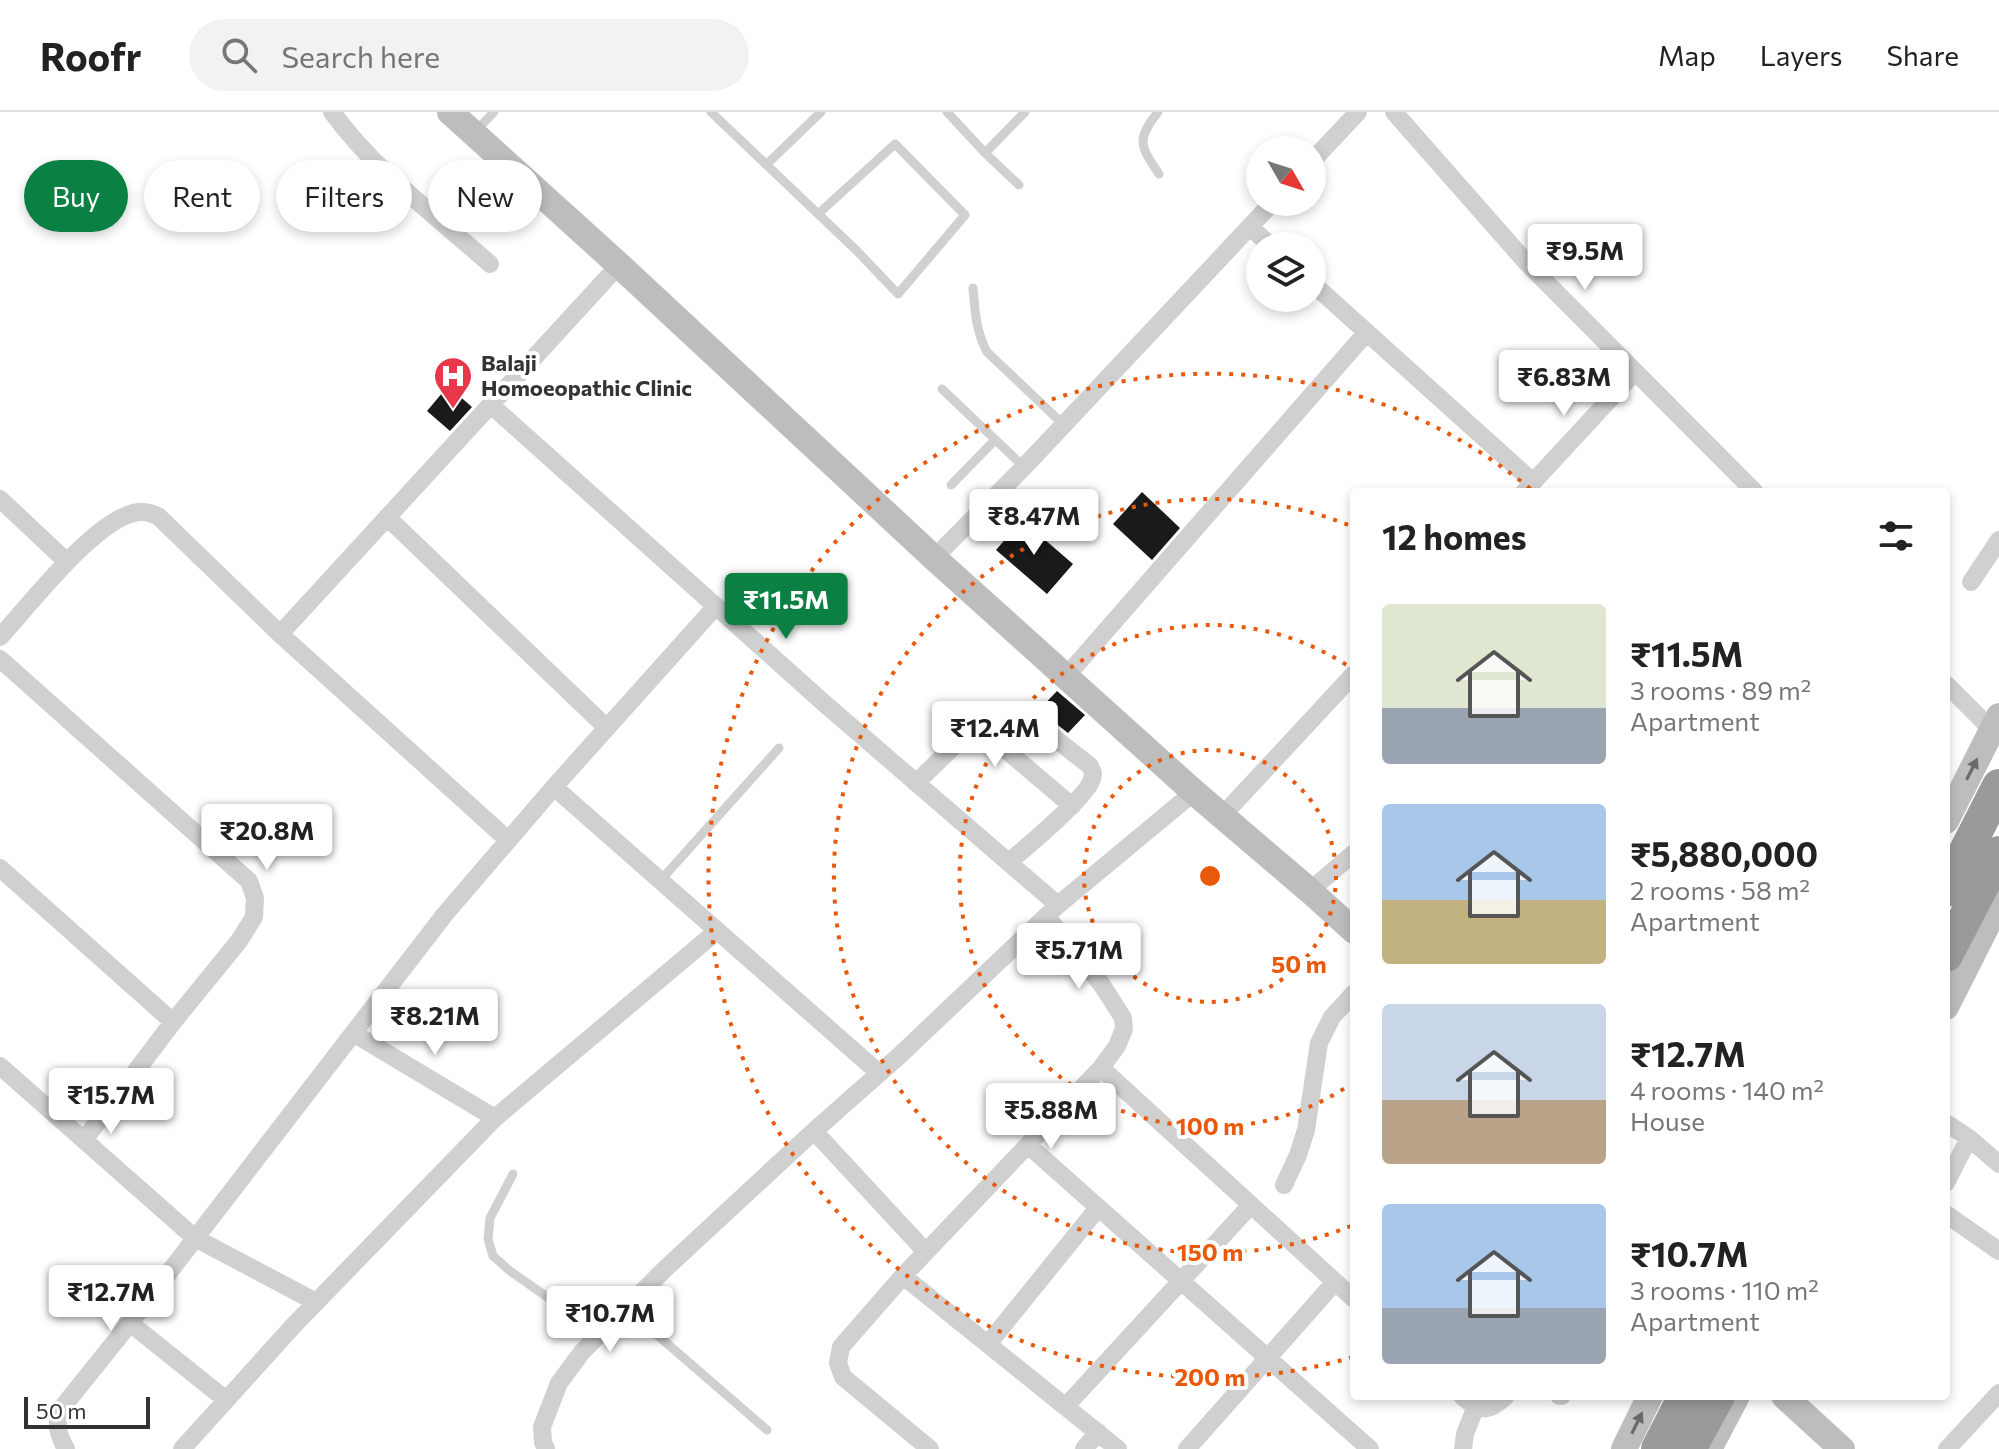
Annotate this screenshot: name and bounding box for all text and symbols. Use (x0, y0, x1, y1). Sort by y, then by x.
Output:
search box (189, 19, 749, 91)
text: Roofr (40, 32, 141, 79)
icon: search (217, 33, 261, 77)
text: Search here (281, 37, 440, 74)
text: Map (1658, 38, 1716, 72)
text: Layers (1760, 38, 1842, 72)
text: Share (1886, 38, 1959, 72)
north arrow (1246, 136, 1326, 216)
map controls (1246, 136, 1326, 312)
chip: Buy (24, 160, 128, 232)
chip: Rent (144, 160, 260, 232)
chip: Filters (276, 160, 412, 232)
chip: New (428, 160, 542, 232)
pin: ₹9.5M (1529, 224, 1641, 292)
button: layers (1246, 232, 1326, 312)
text: ₹9.5M (1546, 234, 1624, 265)
place label: Balaji Homoeopathic Clinic (481, 349, 692, 401)
pin: ₹6.83M (1499, 350, 1629, 418)
hospital icon: Balaji Homoeopathic Clinic (432, 355, 474, 410)
text: ₹6.83M (1517, 360, 1611, 391)
pin: ₹8.47M (969, 489, 1099, 557)
text: ₹8.47M (987, 499, 1081, 530)
icon: filters (1874, 514, 1918, 558)
text: 12 homes (1382, 515, 1527, 557)
pin: ₹11.5M (721, 573, 851, 641)
text: ₹11.5M (743, 583, 829, 614)
text: ₹11.5M (1630, 632, 1743, 674)
icon: home (1446, 636, 1542, 732)
text: 3 rooms · 89 m² (1630, 674, 1811, 705)
pin: ₹12.4M (930, 701, 1060, 769)
text: Apartment (1630, 705, 1760, 736)
text: ₹12.4M (950, 711, 1040, 742)
one-way arrow (1966, 757, 1979, 780)
pin: ₹20.8M (202, 804, 332, 872)
text: ₹20.8M (219, 814, 315, 845)
text: ₹5,880,000 (1630, 832, 1818, 874)
icon: home (1446, 836, 1542, 932)
centre of rings (1196, 862, 1224, 890)
text: 2 rooms · 58 m² (1630, 874, 1810, 905)
text: Apartment (1630, 905, 1760, 936)
pin: ₹5.71M (1014, 923, 1144, 991)
text: ₹5.71M (1035, 933, 1123, 964)
text: 50 m (1271, 949, 1327, 978)
pin: ₹8.21M (370, 989, 500, 1057)
text: ₹8.21M (390, 999, 480, 1030)
text: ₹12.7M (1630, 1032, 1746, 1074)
icon: home (1446, 1036, 1542, 1132)
pin: ₹15.7M (46, 1068, 176, 1136)
text: 4 rooms · 140 m² (1630, 1074, 1824, 1105)
text: ₹15.7M (67, 1078, 155, 1109)
pin: ₹5.88M (986, 1083, 1116, 1151)
text: ₹5.88M (1004, 1093, 1098, 1124)
text: House (1630, 1105, 1705, 1136)
text: 100 m (1176, 1111, 1244, 1140)
text: ₹10.7M (1630, 1232, 1749, 1274)
icon: home (1446, 1236, 1542, 1332)
text: 150 m (1177, 1237, 1243, 1266)
pin: ₹12.7M (46, 1265, 176, 1333)
text: 3 rooms · 110 m² (1630, 1274, 1819, 1305)
text: ₹12.7M (67, 1275, 155, 1306)
pin: ₹10.7M (545, 1286, 675, 1354)
text: ₹10.7M (565, 1296, 655, 1327)
text: Apartment (1630, 1305, 1760, 1336)
text: 200 m (1175, 1362, 1245, 1391)
scale bar (24, 1393, 150, 1429)
text: 50 m (36, 1397, 86, 1424)
one-way arrow (1630, 1411, 1644, 1434)

